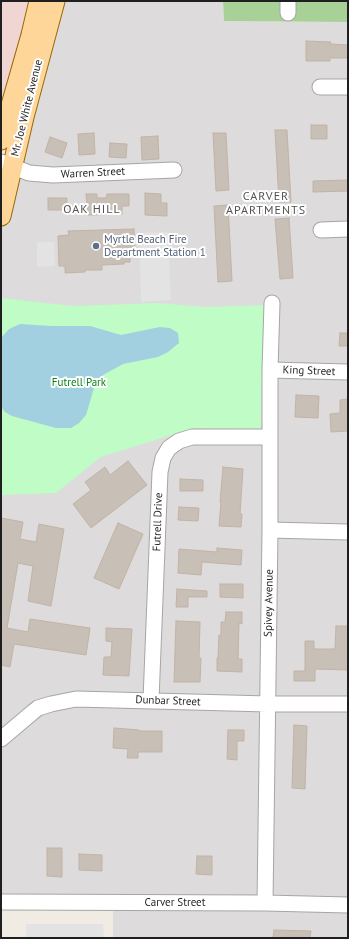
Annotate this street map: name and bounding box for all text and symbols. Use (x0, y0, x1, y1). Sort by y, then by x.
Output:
street label: Mr. Joe White Avenue (9, 58, 45, 158)
street label: Warren Street (61, 165, 125, 181)
district label: CARVER APARTMENTS (226, 190, 306, 218)
district label: OAK HILL (63, 203, 121, 217)
place label: Myrtle Beach Fire Department Station 1 (104, 233, 206, 259)
marker: Myrtle Beach Fire Department Station 1 (91, 241, 101, 251)
street label: King Street (282, 363, 336, 379)
park label: Futrell Park (52, 376, 106, 390)
street label: Futrell Drive (150, 492, 166, 552)
street label: Spivey Avenue (262, 569, 276, 637)
street label: Dunbar Street (135, 693, 201, 709)
street label: Carver Street (145, 896, 205, 910)

